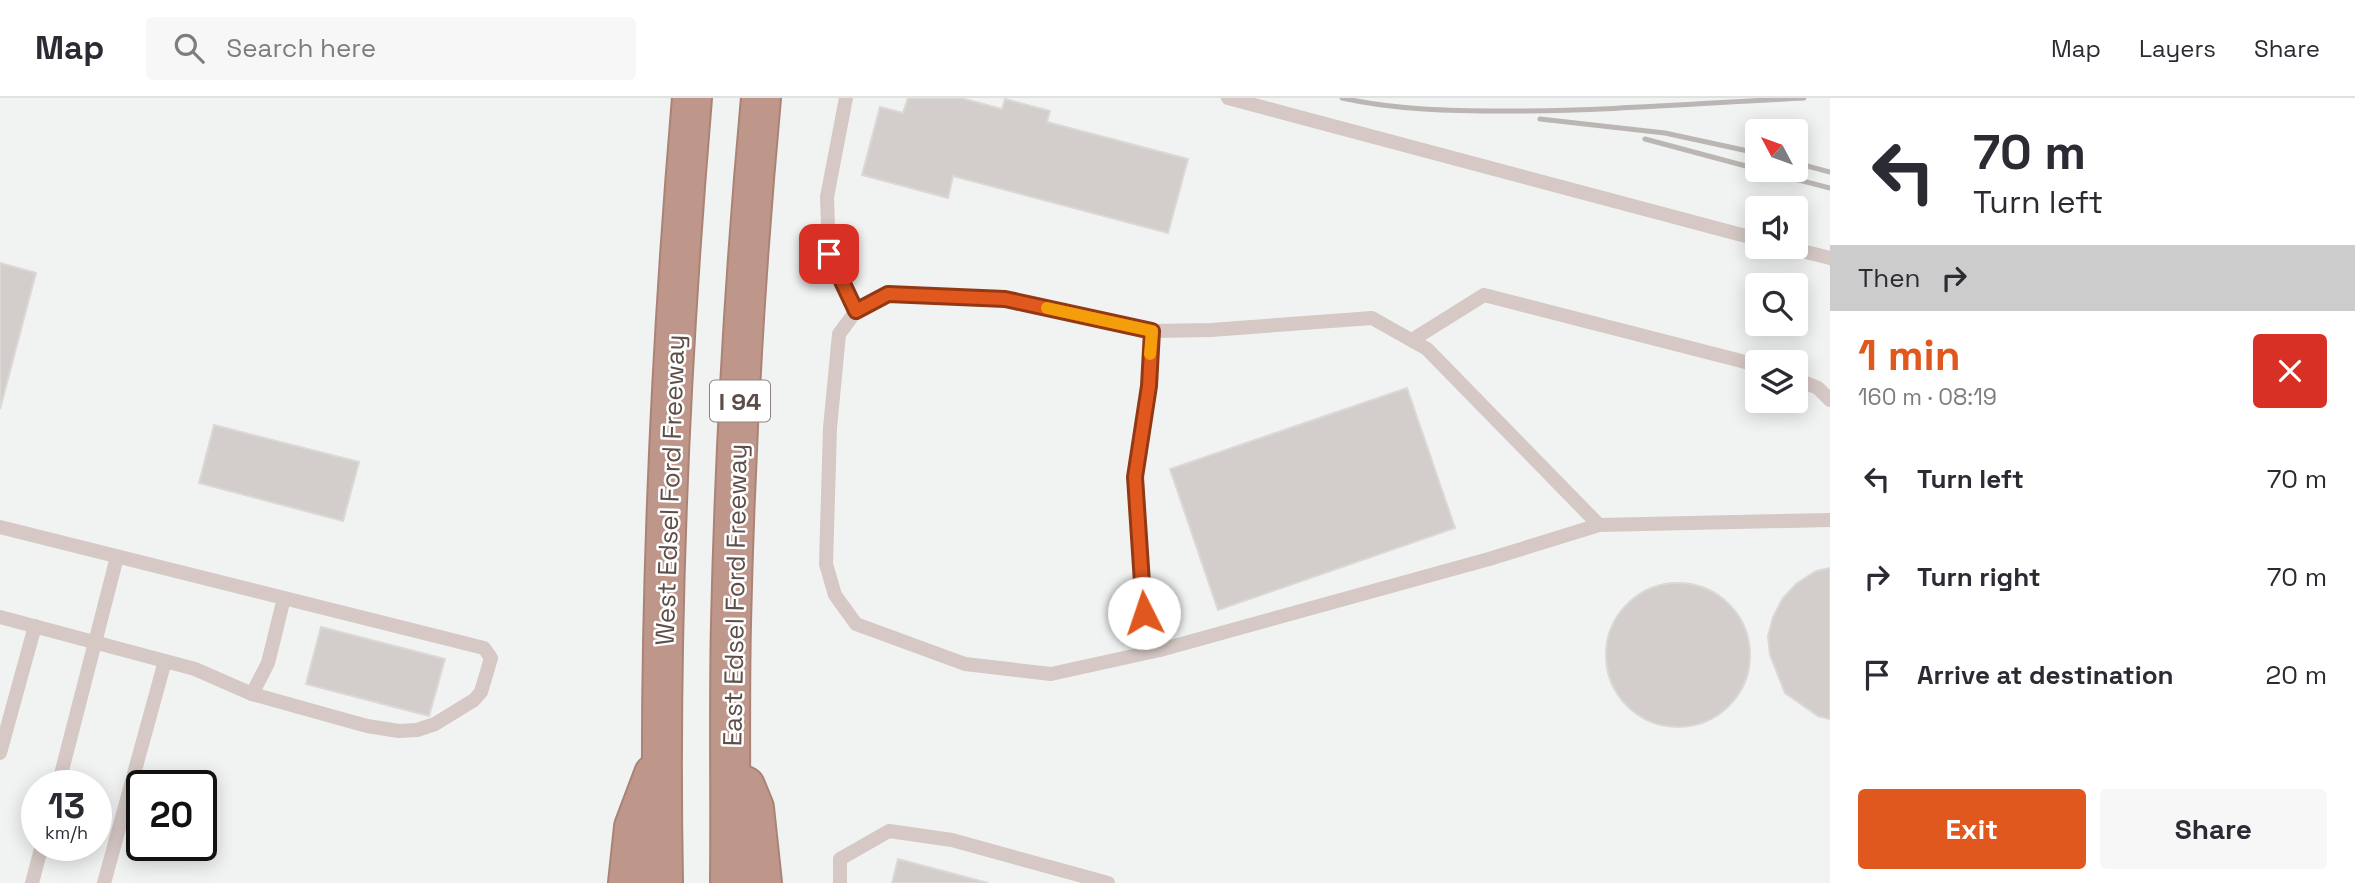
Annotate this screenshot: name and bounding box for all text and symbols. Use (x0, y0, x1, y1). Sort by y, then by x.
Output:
search box (146, 17, 636, 80)
text: Map (35, 27, 104, 69)
icon: search (170, 29, 208, 67)
text: Search here (226, 31, 376, 65)
text: Map (2051, 33, 2101, 64)
text: Layers (2139, 33, 2216, 64)
text: Share (2254, 33, 2320, 64)
north arrow (1745, 119, 1808, 182)
map controls (1745, 119, 1808, 413)
text: 70 m (1973, 121, 2086, 183)
icon: left (1858, 126, 1949, 217)
text: Turn left (1973, 182, 2103, 222)
button: sound (1745, 196, 1808, 259)
pin (799, 224, 859, 284)
icon: arrive (810, 235, 848, 273)
icon: right (1935, 259, 1973, 297)
text: Then (1858, 261, 1921, 295)
button: search (1745, 273, 1808, 336)
text: 1 min (1858, 329, 1961, 382)
street label: West Edsel Ford Freeway (648, 334, 692, 646)
button: close (2253, 334, 2327, 408)
button: layers (1745, 350, 1808, 413)
road number: I 94 (710, 380, 770, 422)
text: 160 m · 08:19 (1858, 382, 1997, 412)
street label: East Edsel Ford Freeway (715, 443, 755, 747)
icon: left (1858, 460, 1896, 498)
text: Turn left (1917, 462, 2024, 496)
text: 70 m (2267, 462, 2327, 496)
icon: right (1858, 558, 1896, 596)
text: Turn right (1917, 560, 2041, 594)
text: 70 m (2267, 560, 2327, 594)
position arrow (1107, 576, 1181, 650)
icon: arrive (1858, 656, 1896, 694)
text: Arrive at destination (1917, 658, 2174, 692)
text: 20 m (2266, 658, 2327, 692)
speed limit sign: 20 (126, 770, 217, 861)
text: 13 (48, 784, 85, 828)
button: Exit (1858, 789, 2086, 869)
button: Share (2100, 789, 2327, 869)
text: km/h (45, 821, 88, 844)

